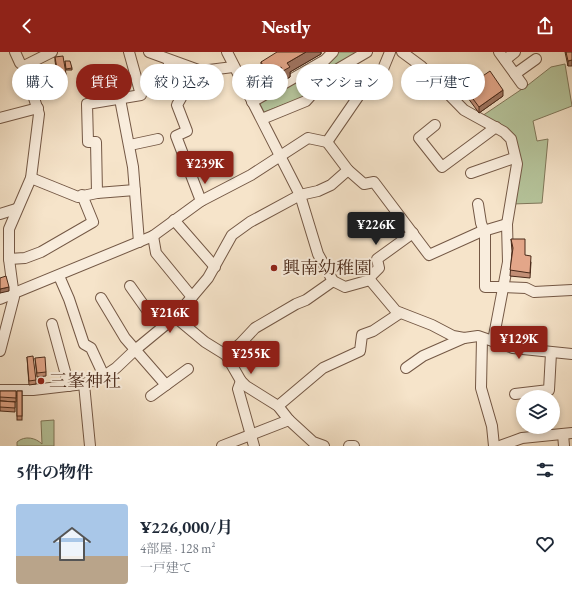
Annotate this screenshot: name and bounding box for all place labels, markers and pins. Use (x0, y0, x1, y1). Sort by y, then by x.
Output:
pin: ¥239K (177, 151, 233, 185)
pin: ¥226K (348, 212, 404, 246)
place label: 興南幼稚園 (282, 256, 372, 279)
marker: 興南幼稚園 (269, 263, 279, 273)
pin: ¥216K (142, 300, 198, 334)
pin: ¥129K (491, 326, 547, 360)
pin: ¥255K (223, 341, 279, 375)
place label: 三峯神社 (49, 369, 121, 392)
marker: 三峯神社 (36, 376, 46, 386)

